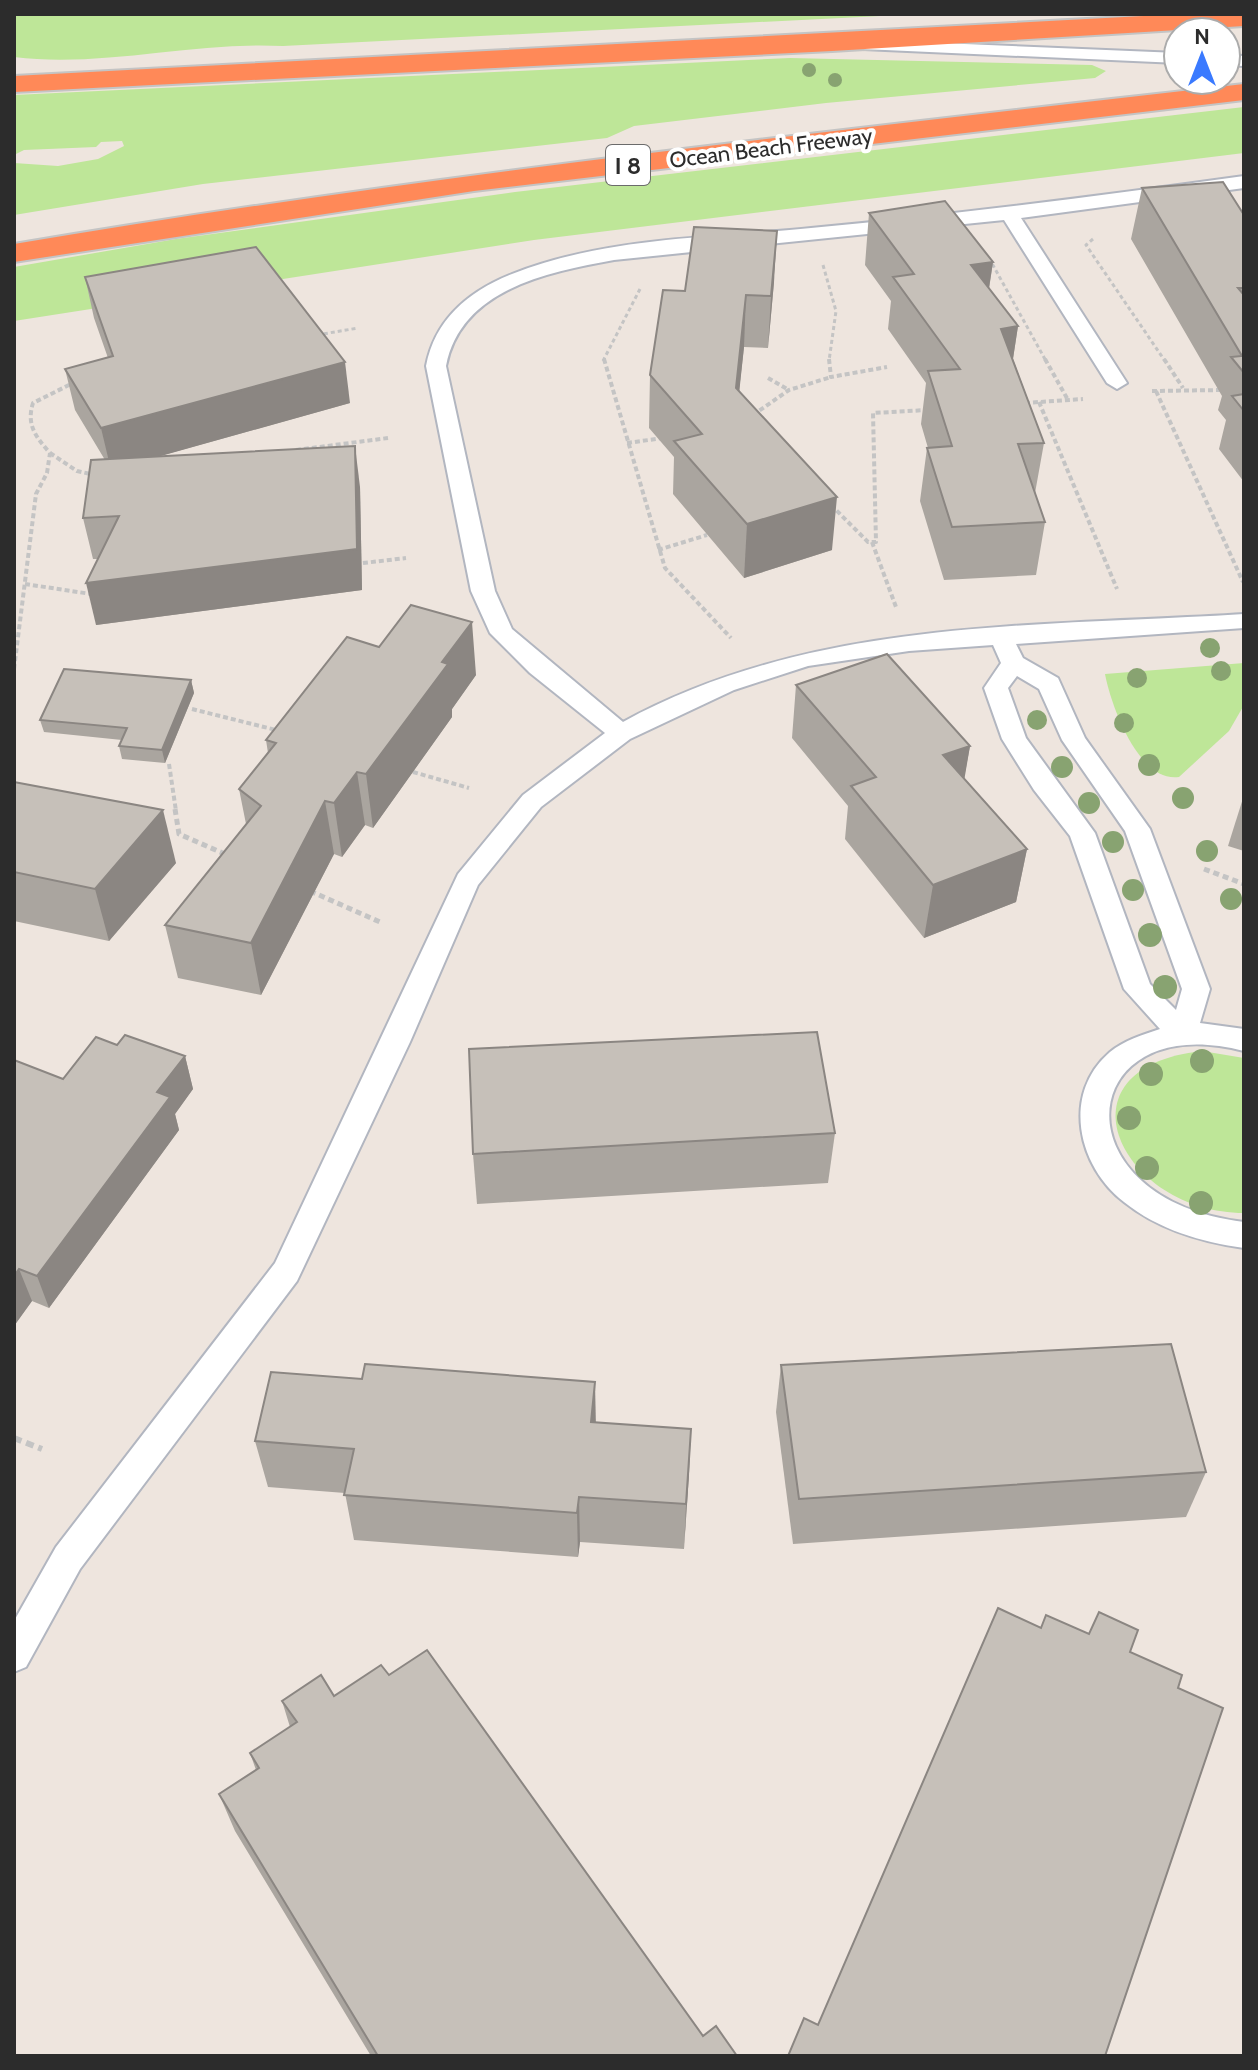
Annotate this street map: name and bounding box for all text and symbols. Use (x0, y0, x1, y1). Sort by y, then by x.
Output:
north arrow (1162, 16, 1242, 96)
text: N (1194, 23, 1210, 50)
street label: Ocean Beach Freeway (668, 122, 874, 174)
road number: I 8 (606, 145, 650, 185)

